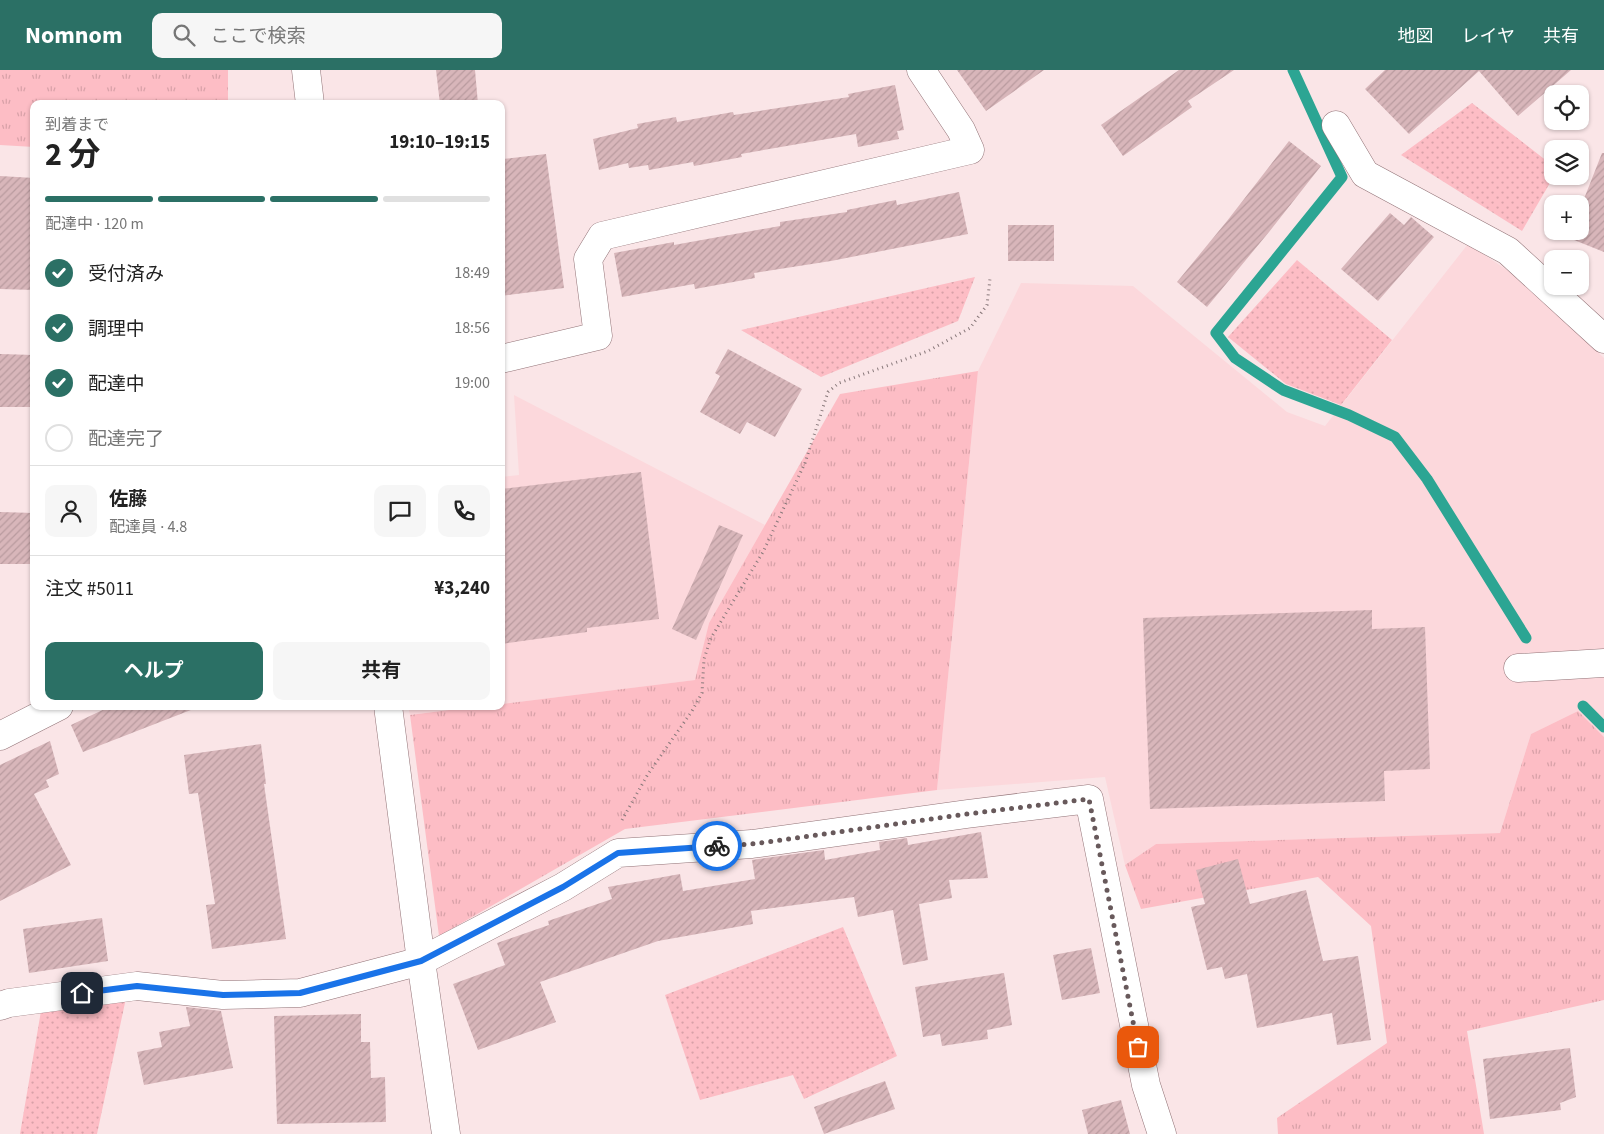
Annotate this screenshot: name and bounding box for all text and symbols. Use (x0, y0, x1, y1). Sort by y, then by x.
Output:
search box (152, 13, 502, 58)
text: Nomnom (25, 18, 122, 53)
icon: search (170, 21, 198, 49)
text: ここで検索 (210, 23, 305, 50)
text: 地図 (1398, 24, 1434, 49)
text: レイヤ (1462, 24, 1515, 49)
text: 共有 (1543, 24, 1579, 49)
map controls (1544, 85, 1589, 295)
button: locate (1544, 85, 1589, 130)
text: 到着まで (45, 114, 109, 136)
text: 19:10–19:15 (389, 129, 490, 156)
text: 2 分 (45, 132, 100, 178)
button: layers (1544, 140, 1589, 185)
button: + (1544, 195, 1589, 240)
text: 配達中 · 120 m (45, 213, 144, 235)
button: − (1544, 250, 1589, 295)
icon: check (45, 259, 73, 287)
text: 受付済み (88, 261, 164, 288)
text: 18:49 (454, 262, 490, 284)
icon: check (45, 314, 73, 342)
text: 調理中 (88, 316, 145, 343)
text: 18:56 (454, 317, 490, 339)
icon: check (45, 369, 73, 397)
text: 配達中 (88, 371, 145, 398)
text: 19:00 (454, 372, 490, 394)
text: 配達完了 (88, 426, 164, 453)
button: person (45, 485, 97, 537)
button: chat (374, 485, 426, 537)
button: phone (438, 485, 490, 537)
text: 佐藤 (109, 486, 147, 513)
text: 配達員 · 4.8 (109, 516, 187, 538)
text: ¥3,240 (434, 575, 490, 602)
text: 注文 #5011 (45, 576, 134, 603)
button: ヘルプ (45, 642, 263, 700)
button: 共有 (273, 642, 490, 700)
courier (692, 821, 742, 871)
icon: bike (703, 832, 731, 860)
pin (61, 972, 103, 1014)
icon: home (68, 979, 96, 1007)
pin (1117, 1026, 1159, 1068)
icon: bag (1124, 1033, 1152, 1061)

